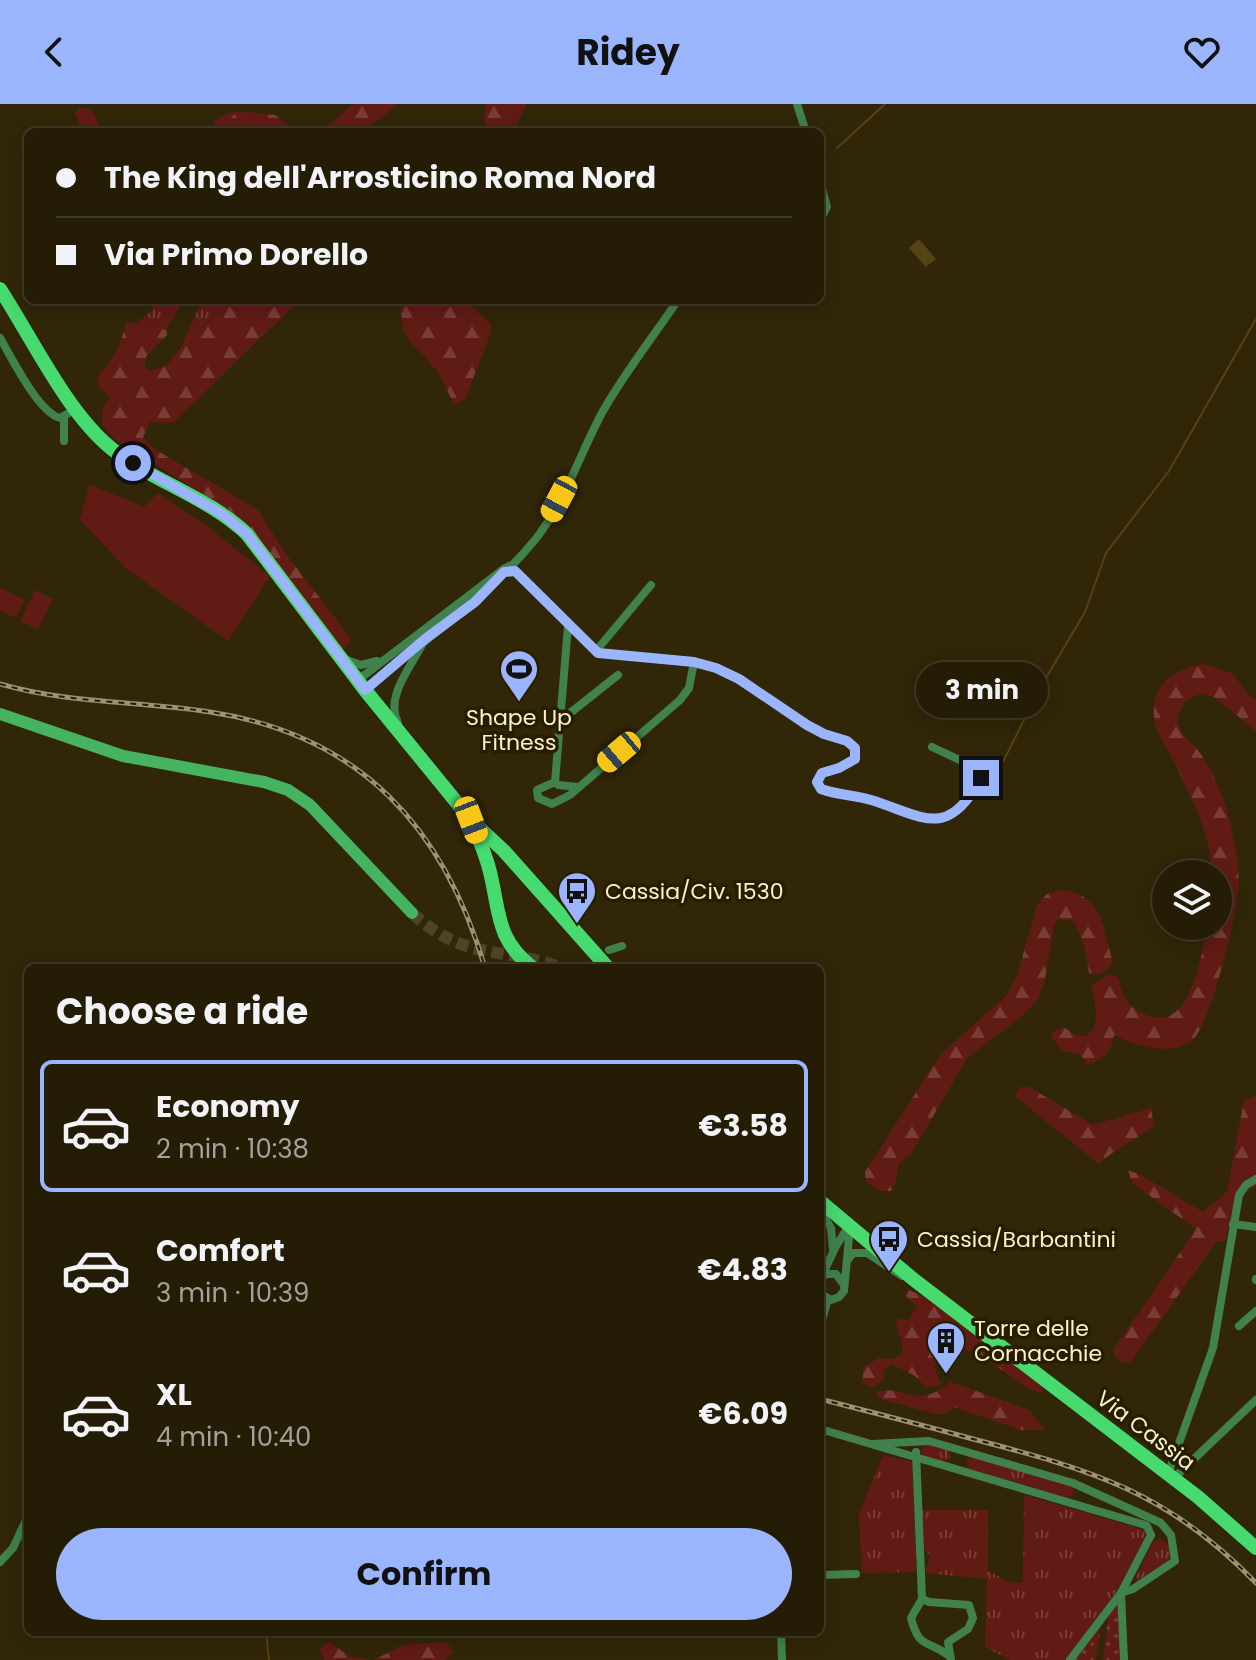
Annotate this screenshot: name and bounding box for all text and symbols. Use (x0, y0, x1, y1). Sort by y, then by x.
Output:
text: Ridey (576, 27, 680, 78)
icon: back (32, 30, 76, 74)
icon: heart (1180, 30, 1224, 74)
text: The King dell'Arrosticino Roma Nord (104, 156, 656, 199)
text: Via Primo Dorello (104, 233, 368, 276)
route start (115, 445, 151, 481)
car (537, 472, 581, 526)
sports icon: Shape Up Fitness (498, 648, 540, 703)
callout: 3 min (915, 662, 1047, 718)
text: 3 min (945, 672, 1019, 708)
place label: Shape Up Fitness (466, 702, 572, 758)
car (593, 727, 645, 777)
route end (963, 760, 999, 796)
car (451, 793, 491, 847)
map controls (1152, 860, 1232, 940)
button: layers (1152, 860, 1232, 940)
bus stop icon: Cassia/Civ. 1530 (556, 870, 598, 925)
place label: Cassia/Civ. 1530 (605, 876, 783, 907)
text: Choose a ride (56, 986, 308, 1037)
text: Economy (156, 1085, 300, 1128)
icon: car (60, 1090, 132, 1162)
text: €3.58 (699, 1104, 788, 1147)
text: 2 min · 10:38 (156, 1131, 309, 1167)
bus stop icon: Cassia/Barbantini (868, 1218, 910, 1273)
place label: Cassia/Barbantini (917, 1224, 1116, 1255)
text: Comfort (156, 1229, 285, 1272)
icon: car (60, 1234, 132, 1306)
text: €4.83 (698, 1248, 788, 1291)
text: 3 min · 10:39 (156, 1275, 309, 1311)
place label: Torre delle Cornacchie (974, 1313, 1102, 1369)
building icon: Torre delle Cornacchie (925, 1320, 967, 1375)
text: XL (156, 1373, 192, 1416)
icon: car (60, 1378, 132, 1450)
street label: Via Cassia (1090, 1383, 1201, 1478)
text: €6.09 (699, 1392, 788, 1435)
text: 4 min · 10:40 (156, 1419, 311, 1455)
button: Confirm (56, 1528, 792, 1620)

